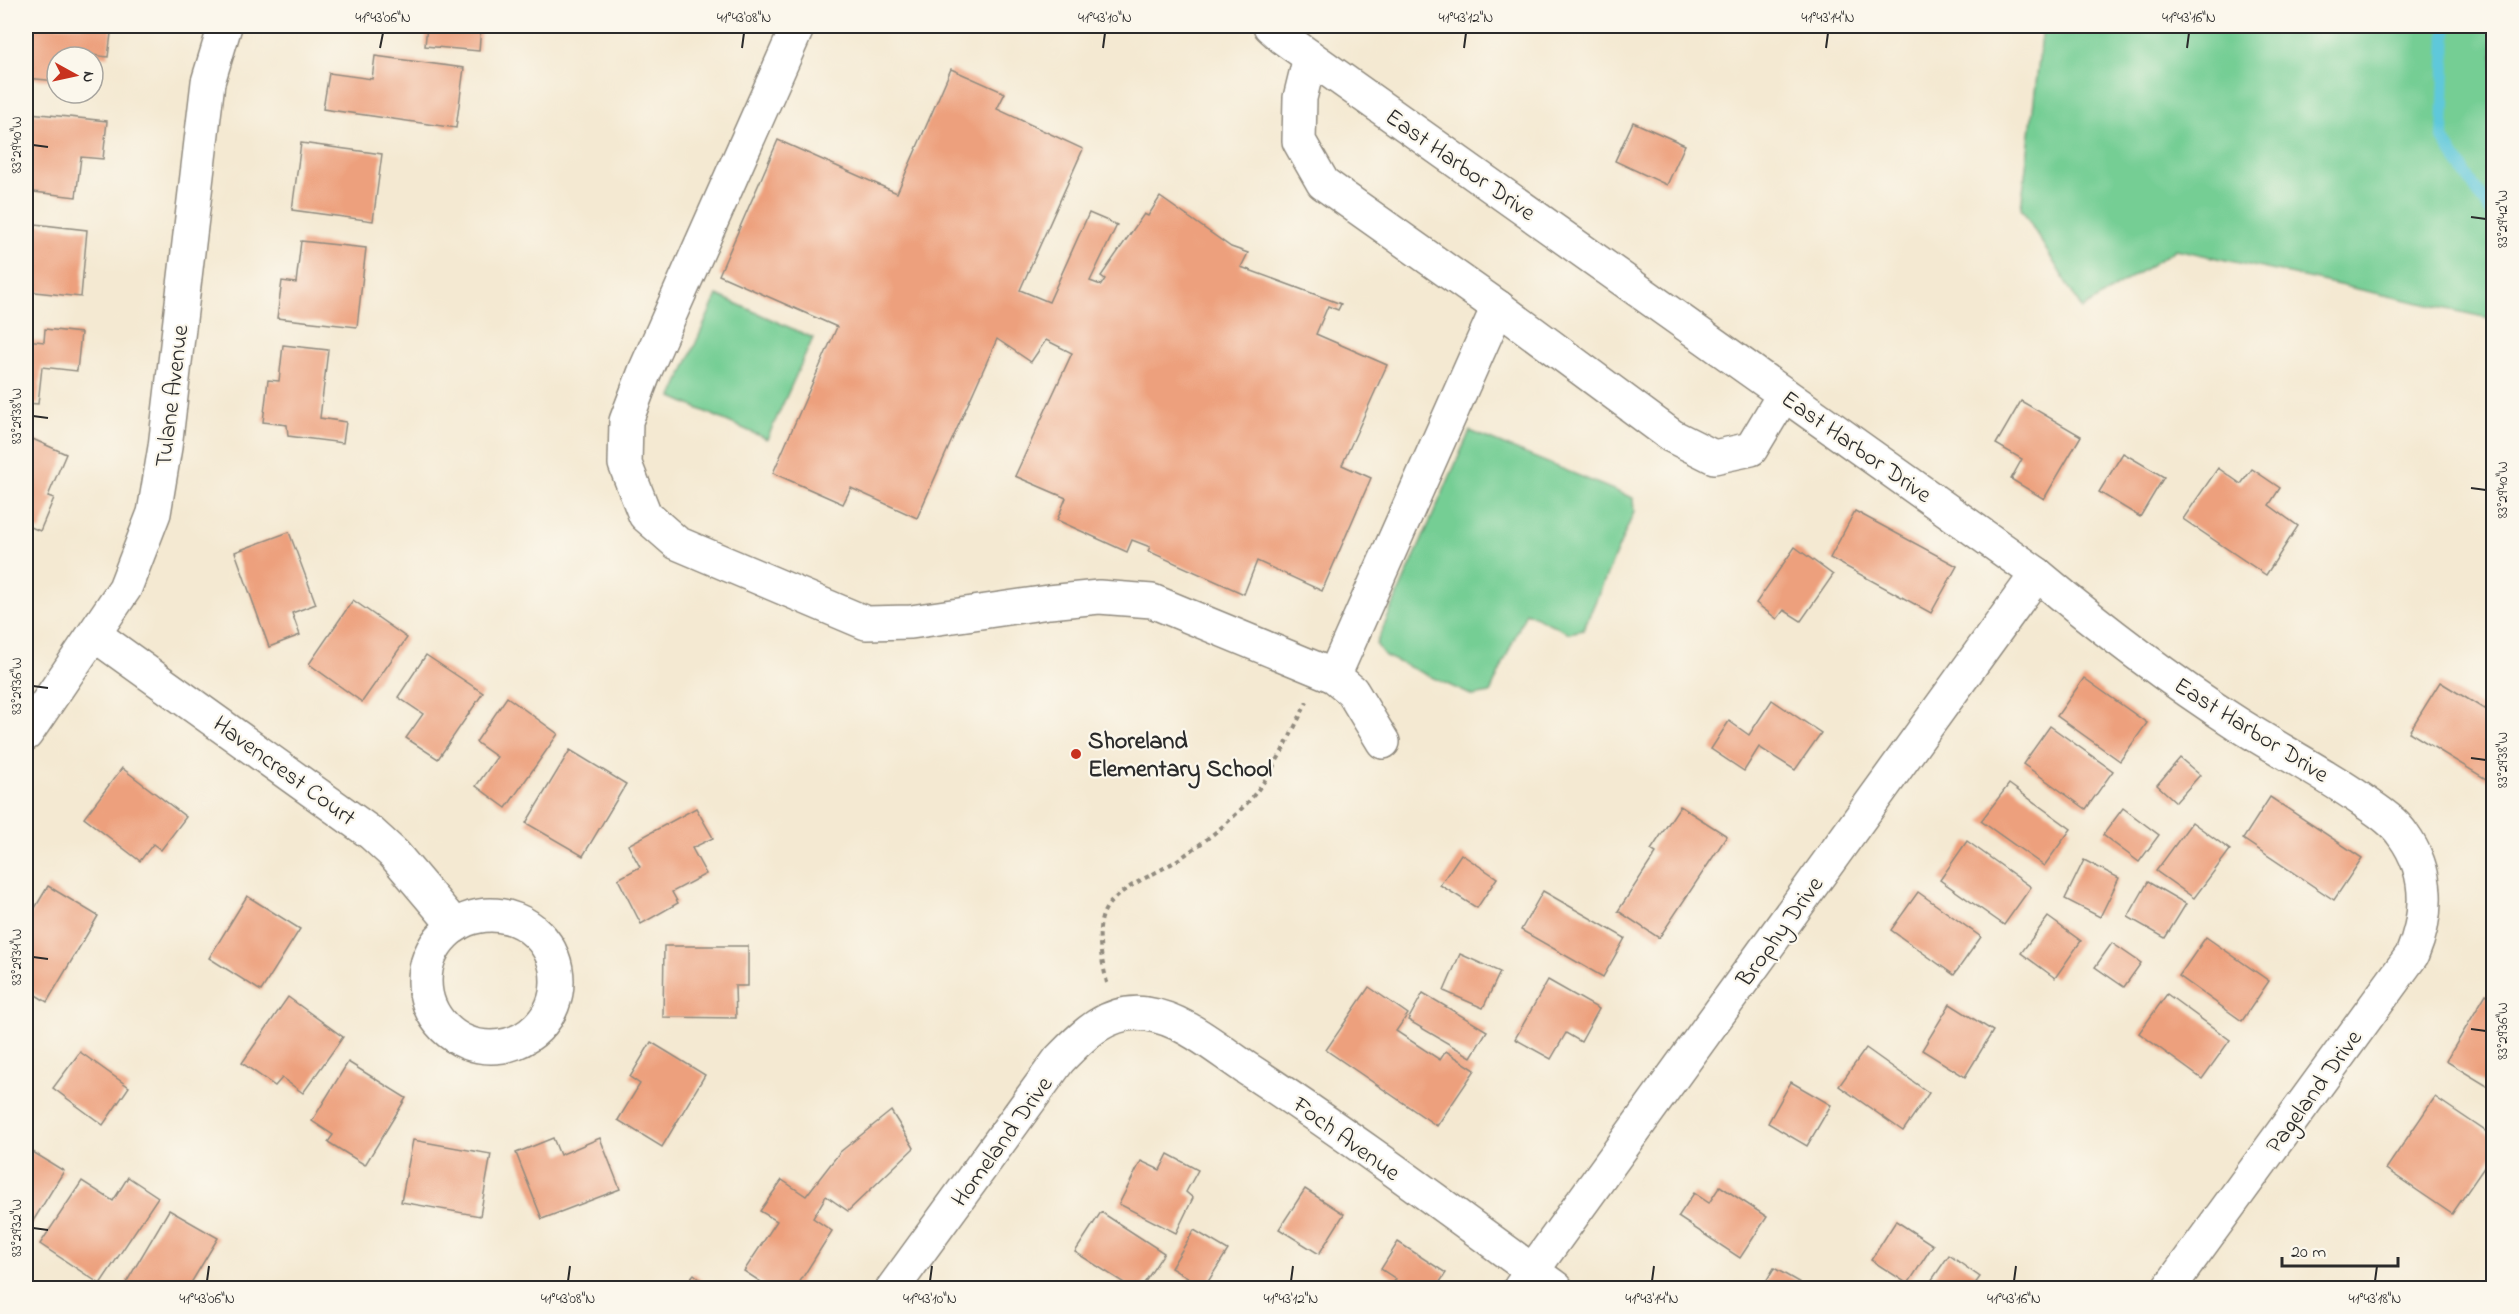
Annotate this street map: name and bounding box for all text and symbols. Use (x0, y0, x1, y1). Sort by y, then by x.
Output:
text: 41°43'06"N (355, 7, 411, 29)
text: 41°43'08"N (717, 7, 771, 29)
text: 41°43'10"N (1078, 7, 1132, 29)
text: 41°43'12"N (1439, 7, 1493, 29)
text: 41°43'14"N (1801, 7, 1855, 29)
text: 41°43'16"N (2162, 7, 2216, 29)
north arrow (45, 45, 105, 105)
text: N (75, 70, 101, 84)
street label: East Harbor Drive (1377, 101, 1542, 231)
text: 83°29'40"W (6, 116, 28, 174)
text: 83°29'42"W (2492, 190, 2514, 248)
street label: Tulane Avenue (147, 323, 200, 470)
street label: East Harbor Drive (1773, 383, 1938, 513)
text: 83°29'38"W (6, 388, 28, 444)
text: 83°29'40"W (2492, 461, 2514, 519)
text: 83°29'36"W (6, 657, 28, 715)
street label: East Harbor Drive (2166, 669, 2335, 793)
street label: Havencrest Court (205, 708, 362, 836)
place label: Shoreland Elementary School (1088, 725, 1272, 789)
text: 83°29'38"W (2492, 732, 2514, 788)
marker: Shoreland Elementary School (1069, 747, 1083, 761)
street label: Brophy Drive (1728, 870, 1834, 996)
text: 83°29'34"W (6, 929, 28, 985)
text: 83°29'36"W (2492, 1002, 2514, 1060)
street label: Pageland Drive (2258, 1023, 2372, 1162)
street label: Homeland Drive (944, 1070, 1063, 1215)
street label: Foch Avenue (1284, 1088, 1407, 1191)
text: 83°29'32"W (6, 1199, 28, 1257)
scale bar (2282, 1230, 2398, 1268)
text: 20 m (2291, 1240, 2326, 1266)
text: 41°43'06"N (179, 1288, 235, 1310)
text: 41°43'08"N (541, 1288, 595, 1310)
text: 41°43'10"N (903, 1288, 957, 1310)
text: 41°43'12"N (1264, 1288, 1318, 1310)
text: 41°43'14"N (1625, 1288, 1679, 1310)
text: 41°43'16"N (1987, 1288, 2041, 1310)
text: 41°43'18"N (2349, 1288, 2401, 1310)

